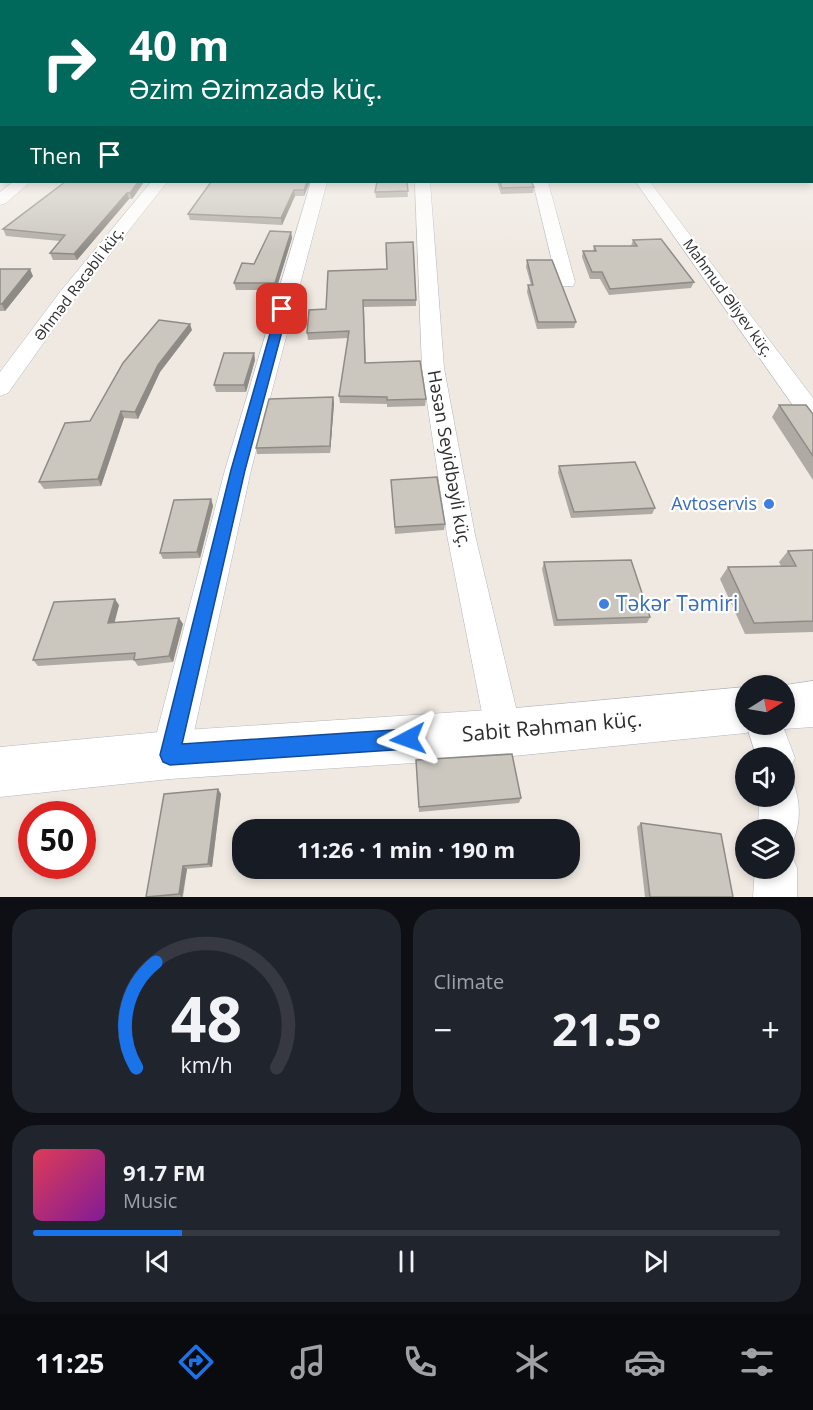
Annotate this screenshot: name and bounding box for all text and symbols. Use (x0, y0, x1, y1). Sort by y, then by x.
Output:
text: 40 m (129, 16, 229, 73)
icon: right (30, 24, 108, 102)
text: Əzim Əzimzadə küç. (129, 70, 383, 107)
icon: arrive (93, 138, 126, 171)
text: Then (30, 140, 81, 170)
street label: Əhməd Rəcəbli küç. (29, 222, 128, 345)
street label: Mahmud Əliyev küç. (679, 234, 779, 361)
pin (256, 283, 307, 334)
icon: arrive (265, 292, 298, 325)
street label: Həsən Seyidbəyli küç. (423, 368, 477, 550)
place label: Avtoservis (671, 491, 757, 515)
marker: Avtoservis (762, 497, 776, 511)
place label: Təkər Təmiri (616, 589, 738, 617)
marker: Təkər Təmiri (597, 597, 611, 611)
north arrow (735, 675, 795, 735)
map controls (735, 675, 795, 879)
street label: Sabit Rəhman küç. (461, 704, 643, 748)
position arrow (376, 707, 440, 771)
button: sound (735, 747, 795, 807)
speed limit sign: 50 (18, 801, 96, 879)
button: layers (735, 819, 795, 879)
text: 11:26 · 1 min · 190 m (297, 834, 515, 864)
text: Climate (434, 968, 504, 995)
text: 48 (171, 975, 242, 1060)
text: 21.5° (552, 998, 661, 1059)
text: − (434, 1007, 452, 1052)
text: + (761, 1007, 780, 1052)
text: km/h (180, 1050, 232, 1079)
text: 91.7 FM (123, 1157, 206, 1187)
text: Music (123, 1187, 177, 1214)
icon: previous (141, 1245, 174, 1278)
icon: pause (390, 1245, 423, 1278)
icon: next (639, 1245, 672, 1278)
icon: directions (175, 1341, 217, 1383)
icon: music (287, 1341, 329, 1383)
icon: phone (399, 1341, 441, 1383)
icon: climate (511, 1341, 553, 1383)
icon: car (624, 1341, 666, 1383)
icon: filters (736, 1341, 778, 1383)
text: 11:25 (35, 1344, 105, 1381)

